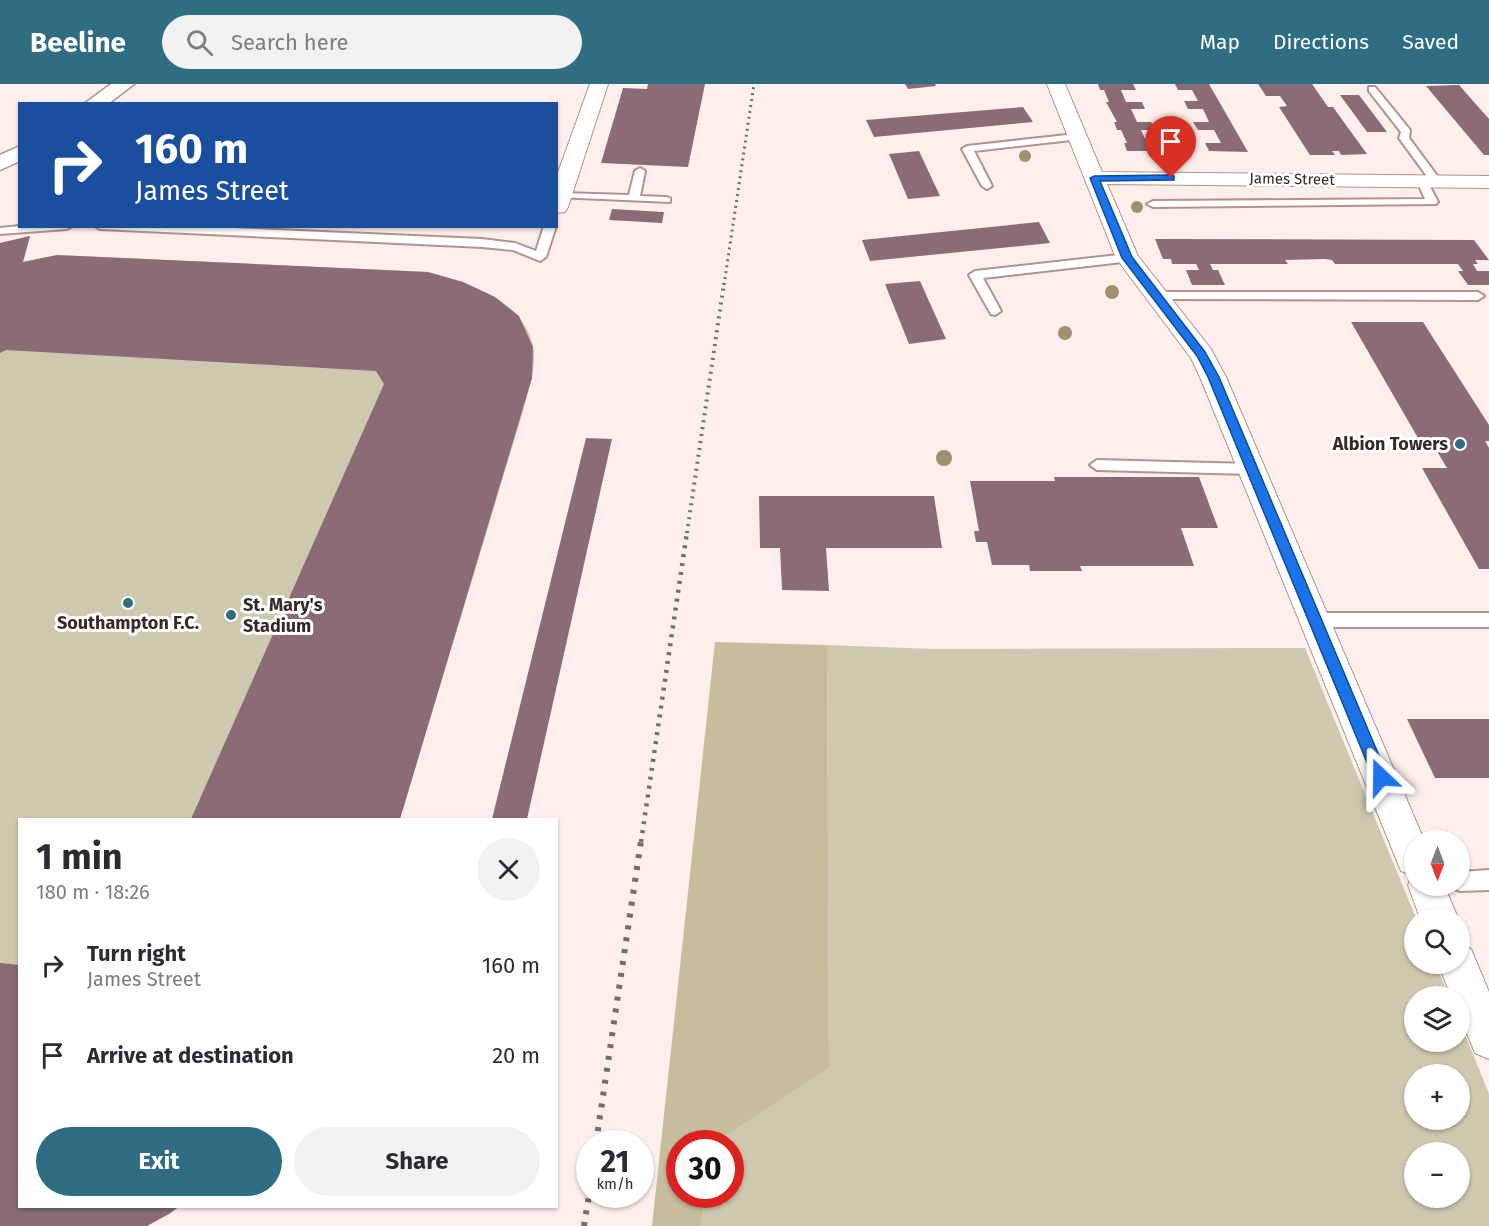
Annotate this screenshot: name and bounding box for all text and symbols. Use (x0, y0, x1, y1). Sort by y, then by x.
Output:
search box (162, 15, 582, 69)
text: Beeline (30, 26, 126, 59)
icon: search (183, 26, 216, 59)
text: Search here (231, 29, 349, 56)
text: Map (1200, 29, 1240, 55)
text: Directions (1273, 29, 1369, 55)
text: Saved (1402, 29, 1459, 55)
pin (1145, 116, 1196, 178)
text: 160 m (135, 124, 248, 174)
icon: arrive (1154, 125, 1187, 158)
icon: right (36, 126, 114, 204)
street label: James Street (1249, 169, 1335, 189)
text: James Street (135, 175, 289, 207)
place label: Albion Towers (1332, 433, 1448, 455)
marker: Albion Towers (1453, 437, 1467, 451)
place label: St. Mary's Stadium (243, 594, 323, 637)
marker: Southampton F.C. (121, 596, 135, 610)
marker: St. Mary's Stadium (224, 608, 238, 622)
place label: Southampton F.C. (57, 612, 199, 634)
position arrow (1349, 745, 1413, 809)
north arrow (1404, 830, 1470, 896)
map controls (1404, 830, 1470, 1208)
text: 1 min (36, 835, 123, 879)
button: close (477, 838, 540, 901)
text: 180 m · 18:26 (36, 880, 150, 904)
button: search (1404, 908, 1470, 974)
text: Turn right (87, 940, 186, 967)
icon: right (36, 949, 69, 982)
text: 160 m (482, 952, 540, 979)
text: James Street (87, 967, 201, 991)
button: layers (1404, 986, 1470, 1052)
icon: arrive (36, 1039, 69, 1072)
text: Arrive at destination (87, 1042, 294, 1069)
text: 20 m (492, 1042, 540, 1069)
button: + (1404, 1064, 1470, 1130)
button: Exit (36, 1127, 282, 1196)
button: Share (294, 1127, 540, 1196)
speed limit sign: 30 (666, 1130, 744, 1208)
button: − (1404, 1142, 1470, 1208)
text: 21 (601, 1144, 629, 1180)
text: km/h (596, 1175, 634, 1193)

